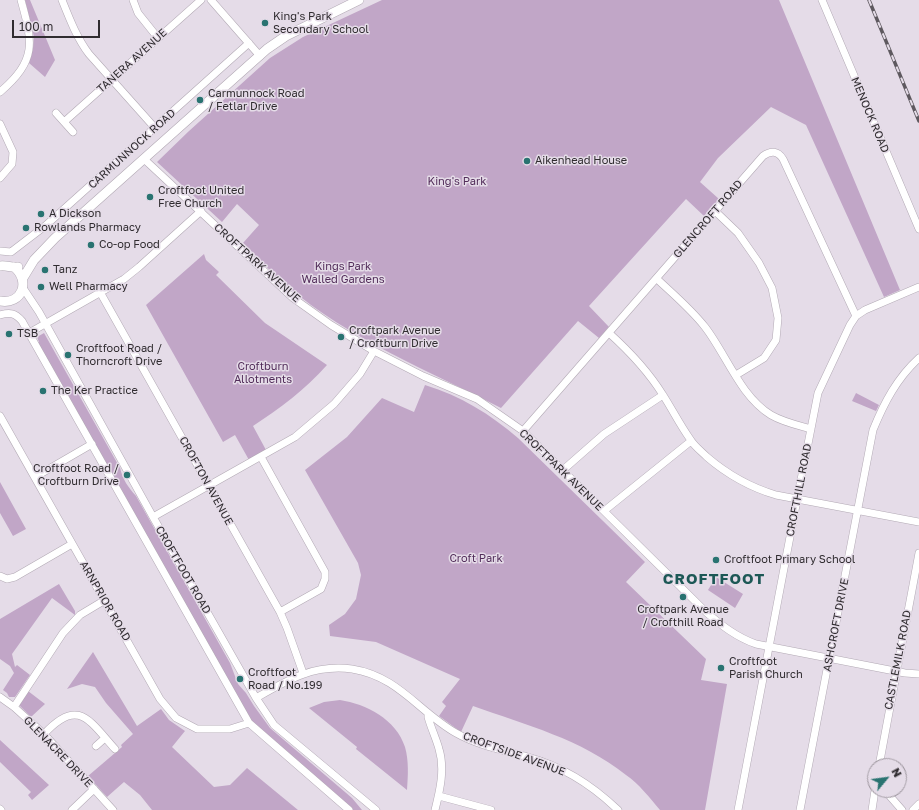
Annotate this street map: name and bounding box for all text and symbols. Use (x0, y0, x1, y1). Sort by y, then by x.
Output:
place label: King's Park Secondary School (273, 10, 369, 36)
scale bar (14, 12, 102, 38)
marker: King's Park Secondary School (260, 18, 270, 28)
text: 100 m (19, 19, 53, 34)
street label: TANERA AVENUE (94, 26, 170, 96)
street label: MENOCK ROAD (848, 75, 892, 155)
place label: Carmunnock Road / Fetlar Drive (208, 87, 304, 113)
marker: Carmunnock Road / Fetlar Drive (195, 95, 205, 105)
street label: CARMUNNOCK ROAD (86, 106, 178, 192)
place label: Aikenhead House (535, 154, 627, 168)
marker: Aikenhead House (522, 156, 532, 166)
park label: King's Park (428, 175, 486, 189)
street label: GLENCROFT ROAD (671, 177, 745, 261)
place label: Croftfoot United Free Church (158, 184, 244, 210)
marker: Croftfoot United Free Church (145, 192, 155, 202)
place label: A Dickson (49, 207, 101, 221)
marker: A Dickson (36, 209, 46, 219)
place label: Rowlands Pharmacy (34, 221, 141, 235)
street label: CROFTPARK AVENUE (211, 221, 303, 305)
marker: Rowlands Pharmacy (21, 223, 31, 233)
place label: Co-op Food (99, 238, 160, 252)
marker: Co-op Food (86, 240, 96, 250)
park label: Kings Park Walled Gardens (301, 260, 385, 286)
place label: Tanz (53, 263, 77, 277)
marker: Tanz (40, 265, 50, 275)
place label: Well Pharmacy (49, 280, 128, 294)
marker: Well Pharmacy (36, 282, 46, 292)
place label: Croftpark Avenue / Croftburn Drive (349, 324, 441, 350)
place label: TSB (17, 327, 38, 341)
marker: TSB (4, 329, 14, 339)
marker: Croftpark Avenue / Croftburn Drive (336, 332, 346, 342)
place label: Croftfoot Road / Thorncroft Drive (76, 342, 162, 368)
marker: Croftfoot Road / Thorncroft Drive (63, 350, 73, 360)
park label: Croftburn Allotments (234, 360, 292, 386)
place label: The Ker Practice (51, 384, 138, 398)
marker: The Ker Practice (38, 386, 48, 396)
street label: CROFTPARK AVENUE (516, 426, 606, 514)
street label: CROFTON AVENUE (176, 434, 236, 528)
street label: CROFTHILL ROAD (784, 442, 814, 538)
place label: Croftfoot Road / Croftburn Drive (33, 462, 119, 488)
marker: Croftfoot Road / Croftburn Drive (122, 470, 132, 480)
street label: CROFTFOOT ROAD (152, 524, 214, 616)
park label: Croft Park (449, 552, 503, 566)
place label: Croftfoot Primary School (724, 553, 855, 567)
marker: Croftfoot Primary School (711, 555, 721, 565)
street label: ARNPRIOR ROAD (77, 559, 133, 643)
district label: CROFTFOOT (663, 570, 765, 588)
street label: ASHCROFT DRIVE (820, 577, 852, 673)
marker: Croftpark Avenue / Crofthill Road (678, 592, 688, 602)
place label: Croftpark Avenue / Crofthill Road (637, 603, 729, 629)
street label: CASTLEMILK ROAD (882, 609, 914, 711)
place label: Croftfoot Parish Church (729, 655, 803, 681)
marker: Croftfoot Parish Church (716, 663, 726, 673)
place label: Croftfoot Road / No.199 (248, 666, 322, 692)
marker: Croftfoot Road / No.199 (235, 674, 245, 684)
street label: GLENACRE DRIVE (21, 714, 95, 790)
street label: CROFTSIDE AVENUE (461, 729, 567, 779)
north arrow (867, 758, 907, 798)
text: N (889, 766, 905, 779)

